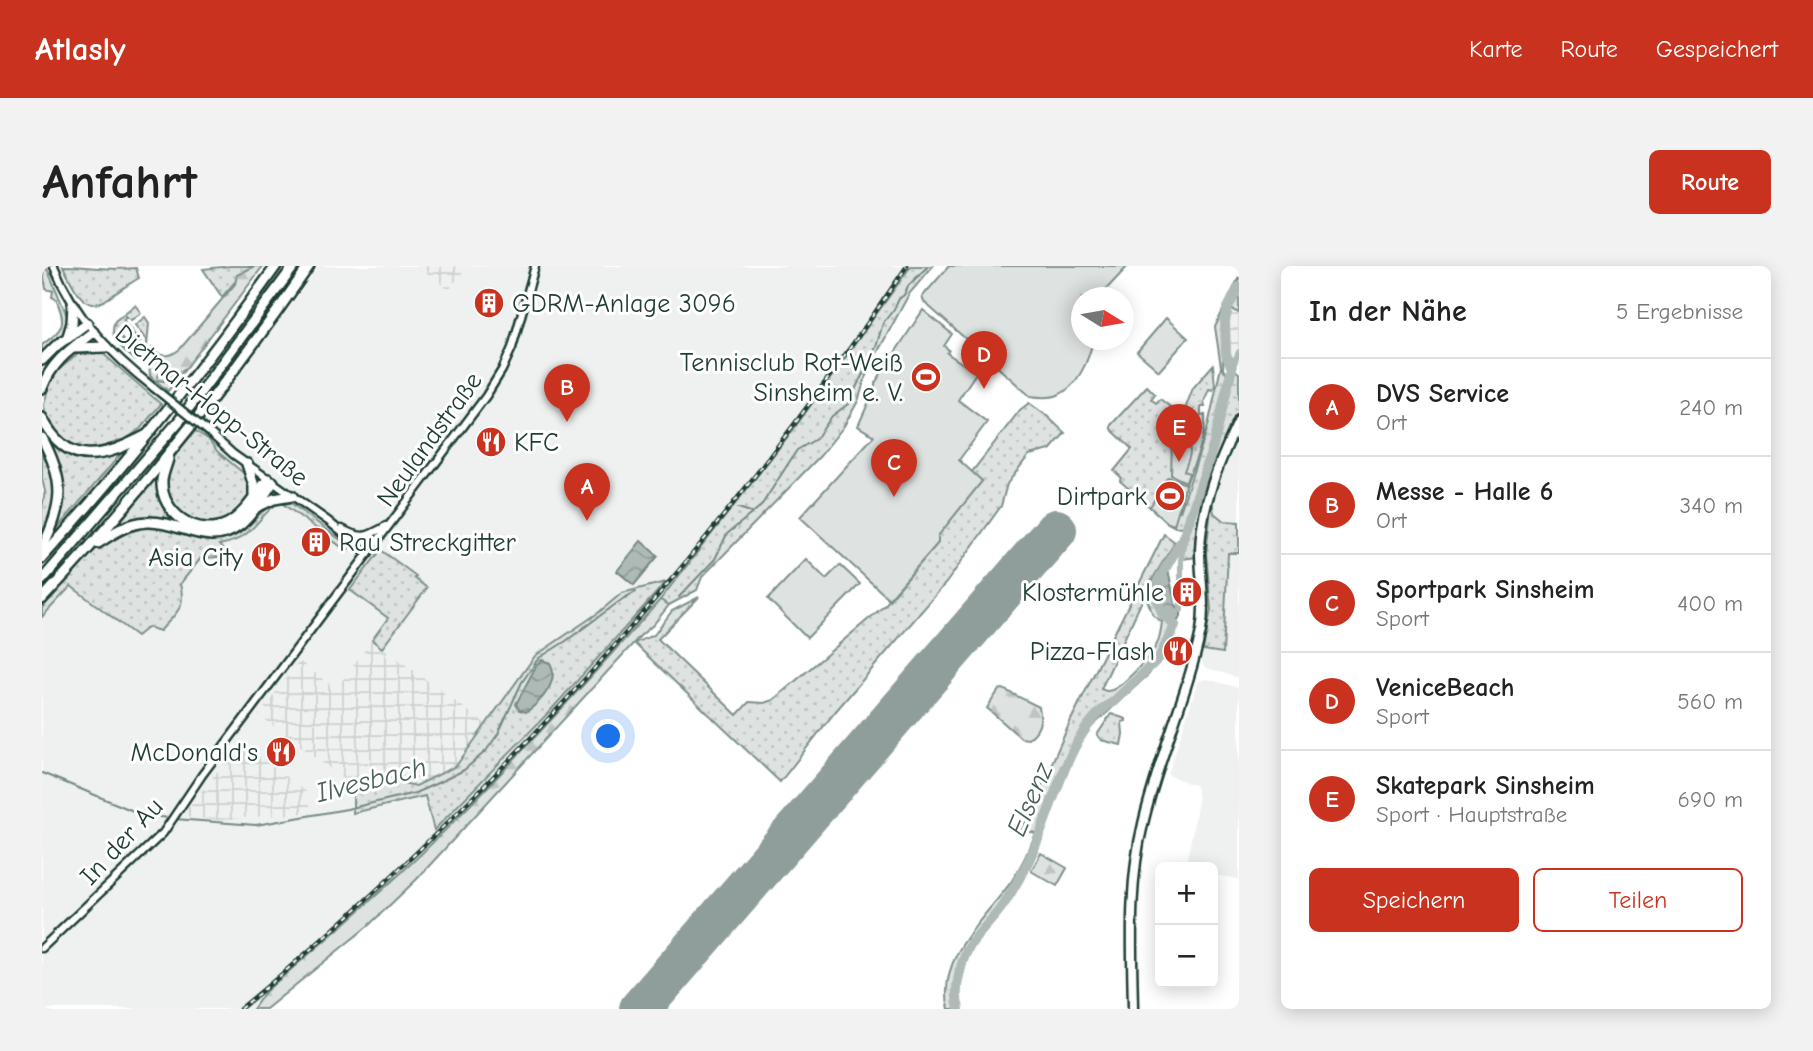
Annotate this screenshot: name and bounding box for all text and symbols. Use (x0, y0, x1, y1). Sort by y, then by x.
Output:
text: Atlasly (35, 30, 126, 68)
text: Karte (1469, 35, 1523, 63)
text: Route (1561, 35, 1618, 63)
text: Gespeichert (1656, 35, 1778, 63)
button: Route (1649, 150, 1771, 214)
text: Anfahrt (42, 154, 197, 210)
building icon: GDRM-Anlage 3096 (472, 286, 506, 320)
north arrow (1071, 287, 1134, 350)
place label: GDRM-Anlage 3096 (512, 289, 736, 319)
text: In der Nähe (1309, 294, 1467, 329)
text: 5 Ergebnisse (1616, 298, 1743, 325)
street label: Dietmar-Hopp-Straße (109, 319, 314, 493)
pin: D (961, 331, 1007, 389)
place label: Tennisclub Rot-Weiß Sinsheim e. V. (680, 348, 903, 408)
sports icon: Tennisclub Rot-Weiß Sinsheim e. V. (909, 360, 943, 394)
pin: B (544, 364, 590, 422)
street label: Neulandstraße (371, 366, 489, 513)
text: DVS Service (1376, 379, 1509, 409)
text: A (1326, 394, 1338, 421)
text: 240 m (1679, 394, 1743, 421)
pin: E (1156, 404, 1202, 462)
text: Ort (1376, 409, 1407, 436)
restaurant icon: KFC (474, 425, 508, 459)
place label: KFC (514, 428, 559, 458)
pin: C (871, 439, 917, 497)
pin: A (564, 463, 610, 521)
text: Messe - Halle 6 (1376, 477, 1553, 507)
sports icon: Dirtpark (1153, 479, 1187, 513)
place label: Dirtpark (1057, 482, 1147, 512)
text: B (1325, 492, 1339, 519)
text: 340 m (1680, 492, 1743, 519)
text: Ort (1376, 507, 1407, 534)
building icon: Rau Streckgitter (299, 525, 333, 559)
place label: Rau Streckgitter (339, 528, 517, 558)
restaurant icon: Asia City (249, 540, 283, 574)
place label: Asia City (148, 543, 243, 573)
building icon: Klostermühle (1170, 575, 1204, 609)
text: Sportpark Sinsheim (1376, 575, 1595, 605)
place label: Klostermühle (1022, 578, 1164, 608)
text: C (1325, 590, 1339, 617)
text: 400 m (1677, 590, 1743, 617)
text: Sport (1376, 605, 1429, 632)
restaurant icon: Pizza-Flash (1161, 634, 1195, 668)
place label: Pizza-Flash (1030, 637, 1155, 667)
text: VeniceBeach (1376, 673, 1514, 703)
text: D (1325, 688, 1339, 715)
text: 560 m (1677, 688, 1743, 715)
text: Sport (1376, 703, 1429, 730)
your location (591, 719, 625, 753)
restaurant icon: McDonald's (264, 735, 298, 769)
place label: McDonald's (130, 738, 258, 768)
water label: Ilvesbach (312, 751, 430, 809)
water label: Elsenz (1000, 757, 1060, 841)
text: Skatepark Sinsheim (1376, 771, 1595, 801)
text: E (1325, 786, 1339, 813)
text: 690 m (1678, 786, 1743, 813)
street label: In der Au (74, 792, 169, 891)
text: Sport · Hauptstraße (1376, 801, 1567, 828)
map controls (1155, 862, 1218, 988)
button: + (1155, 862, 1218, 925)
button: Speichern (1309, 868, 1519, 932)
button: Teilen (1533, 868, 1743, 932)
button: − (1155, 925, 1218, 988)

